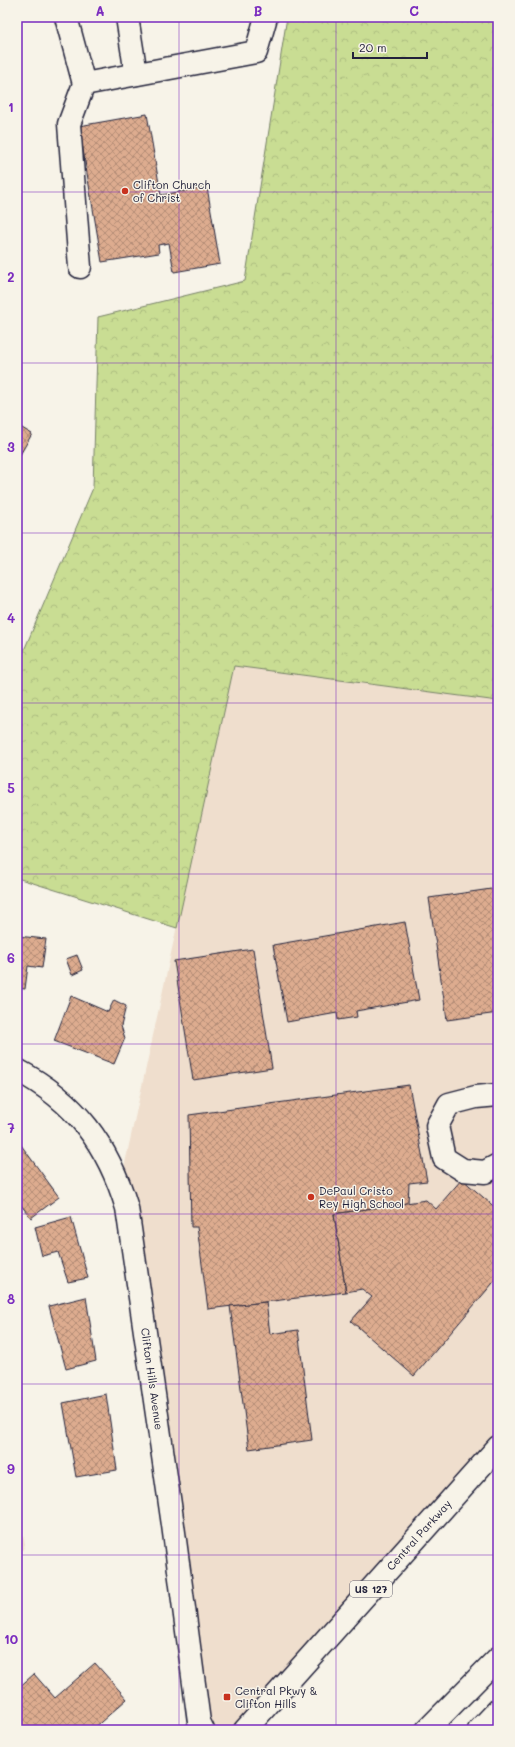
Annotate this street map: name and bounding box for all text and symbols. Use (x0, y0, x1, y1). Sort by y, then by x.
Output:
text: A (95, 2, 105, 19)
text: B (254, 2, 263, 19)
text: C (409, 2, 419, 19)
scale bar (353, 34, 427, 60)
text: 20 m (359, 39, 387, 55)
text: 1 (8, 98, 14, 115)
place label: Clifton Church of Christ (133, 177, 211, 205)
marker: Clifton Church of Christ (120, 186, 130, 196)
text: 2 (7, 268, 15, 285)
text: 3 (7, 438, 15, 455)
text: 4 (7, 609, 15, 626)
text: 5 (7, 779, 15, 796)
text: 6 (7, 949, 15, 966)
text: 7 (7, 1119, 15, 1136)
place label: DePaul Cristo Rey High School (319, 1183, 404, 1211)
marker: DePaul Cristo Rey High School (306, 1192, 316, 1202)
text: 8 (7, 1290, 15, 1307)
street label: Clifton Hills Avenue (138, 1327, 167, 1431)
text: 9 (7, 1460, 15, 1477)
street label: Central Parkway (383, 1496, 455, 1573)
road number: US 127 (350, 1581, 392, 1597)
text: 10 (4, 1630, 18, 1647)
place label: Central Pkwy & Clifton Hills (235, 1683, 318, 1711)
marker: Central Pkwy & Clifton Hills (222, 1692, 232, 1702)

